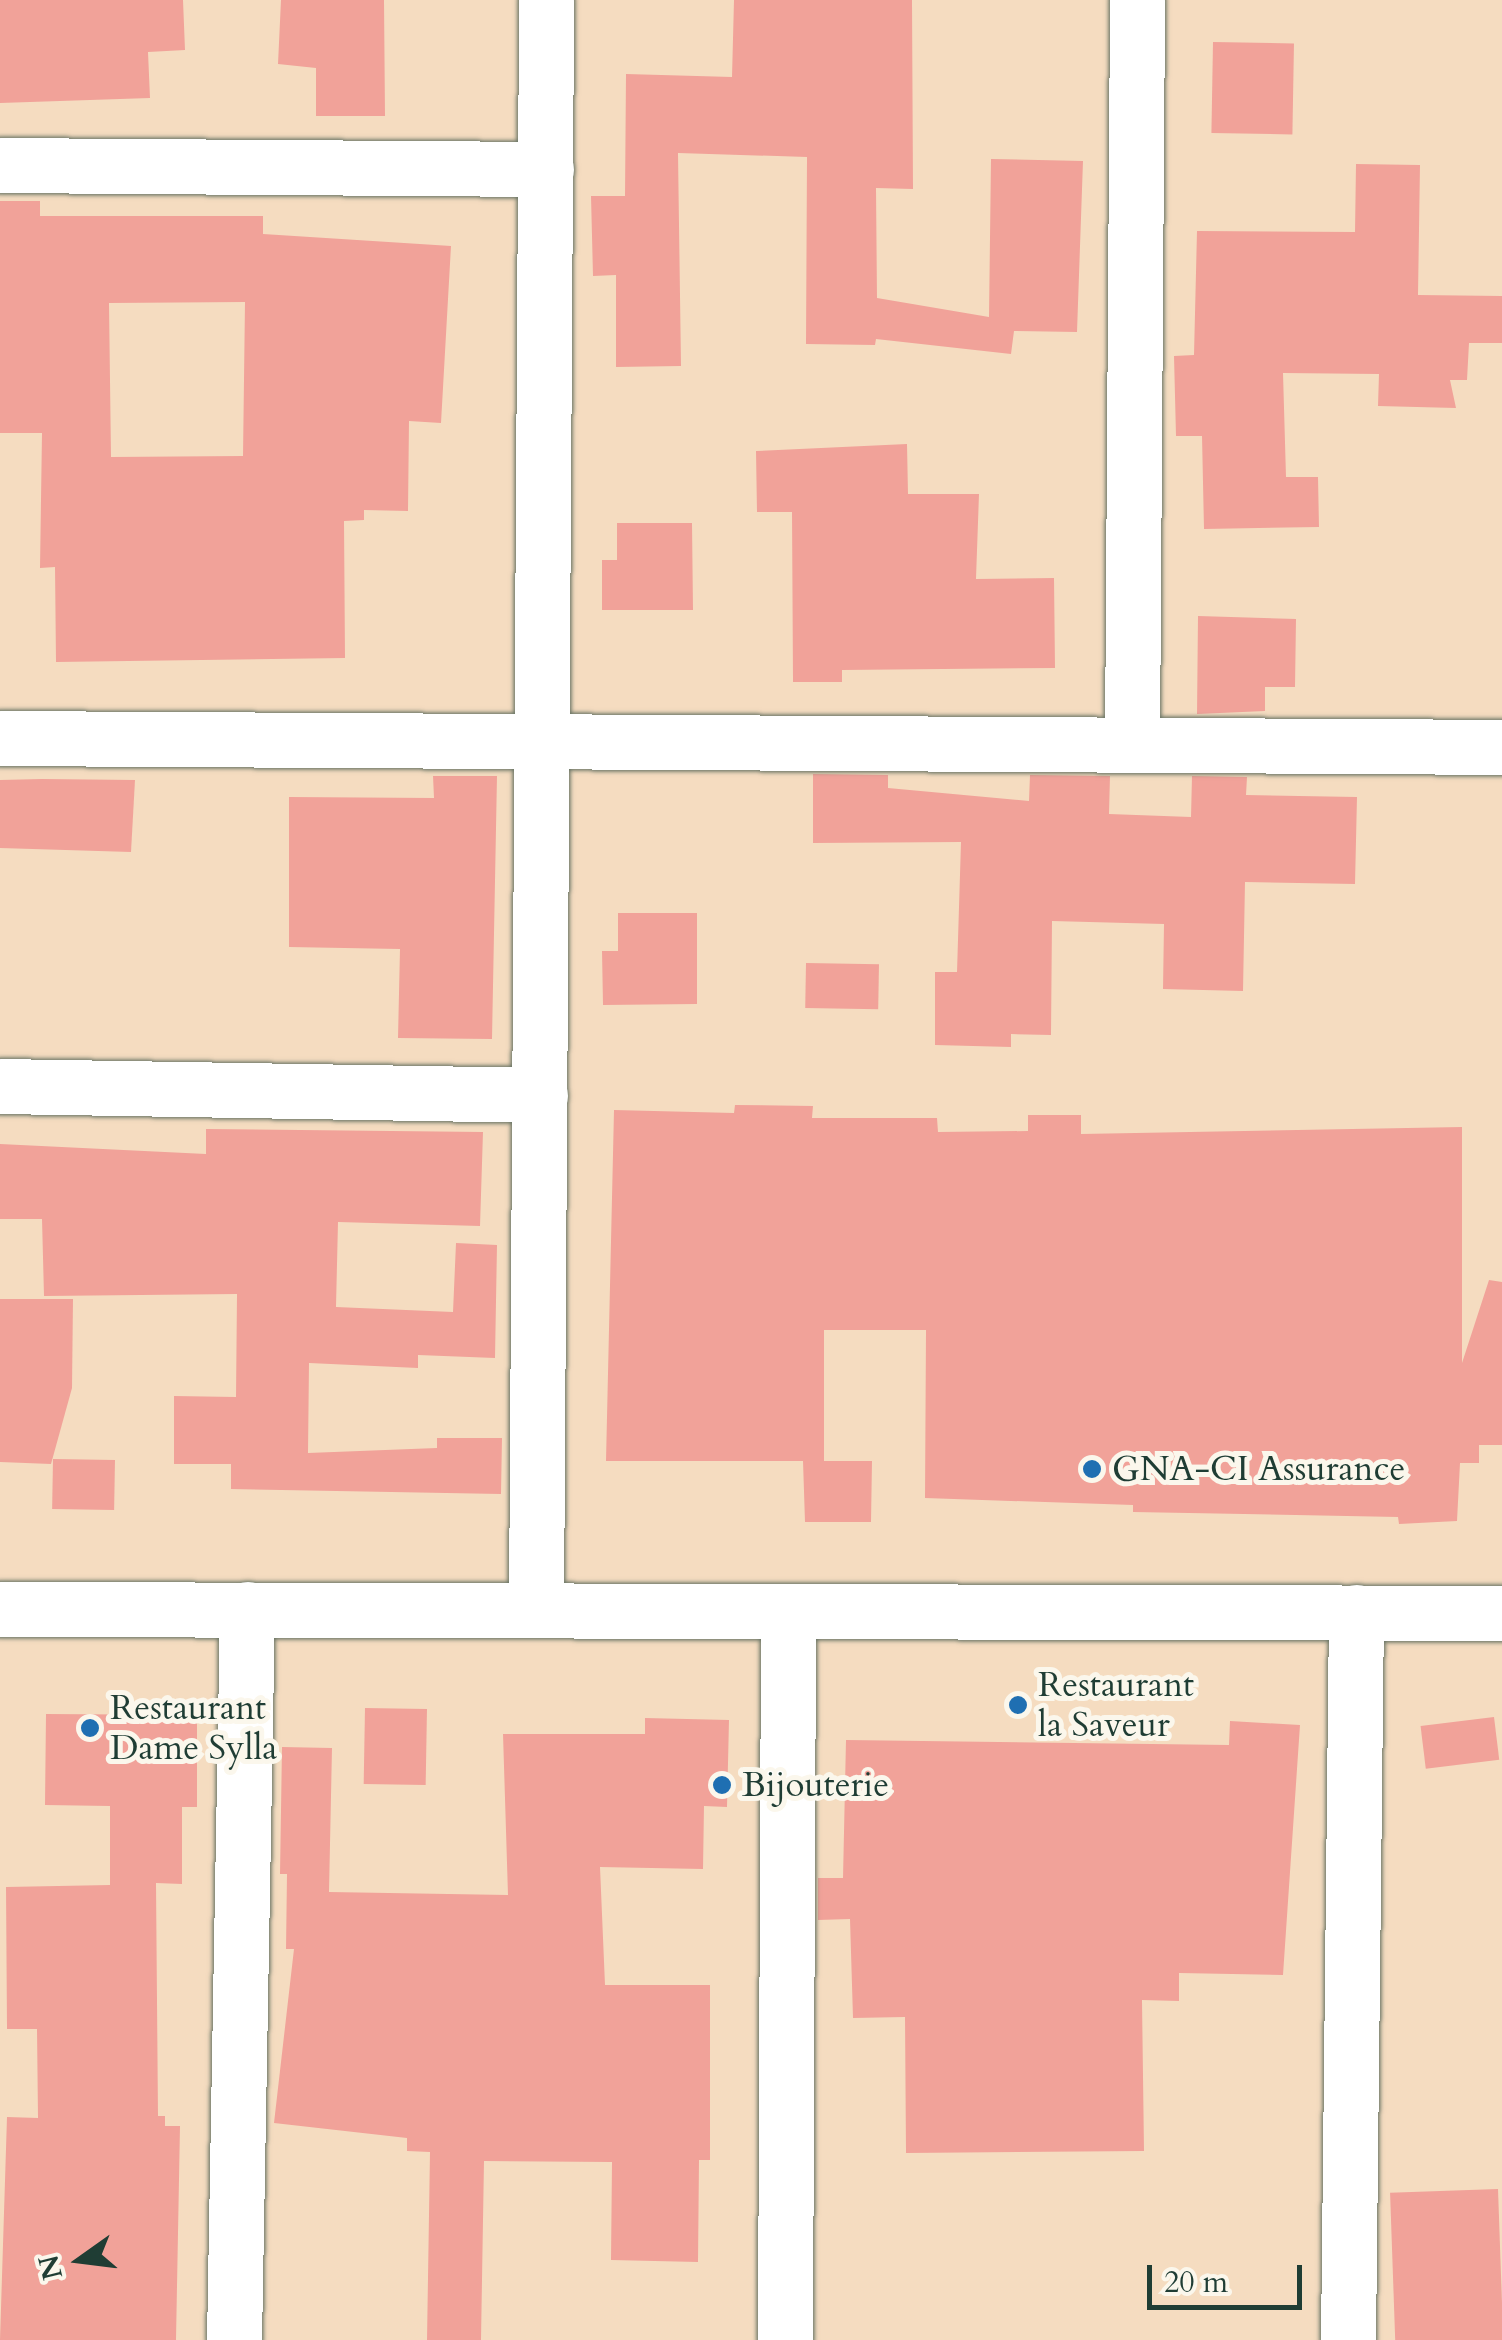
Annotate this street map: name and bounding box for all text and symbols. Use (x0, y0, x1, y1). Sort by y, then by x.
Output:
place label: GNA-CI Assurance (1112, 1448, 1405, 1490)
marker: GNA-CI Assurance (1081, 1458, 1103, 1480)
place label: Restaurant la Saveur (1038, 1664, 1194, 1746)
place label: Restaurant Dame Sylla (110, 1687, 277, 1769)
marker: Restaurant la Saveur (1007, 1694, 1029, 1716)
marker: Restaurant Dame Sylla (79, 1717, 101, 1739)
place label: Bijouterie (742, 1764, 889, 1806)
marker: Bijouterie (711, 1774, 733, 1796)
north arrow (30, 2210, 130, 2310)
scale bar (1152, 2245, 1307, 2307)
text: N (30, 2251, 72, 2284)
text: 20 m (1164, 2262, 1228, 2303)

